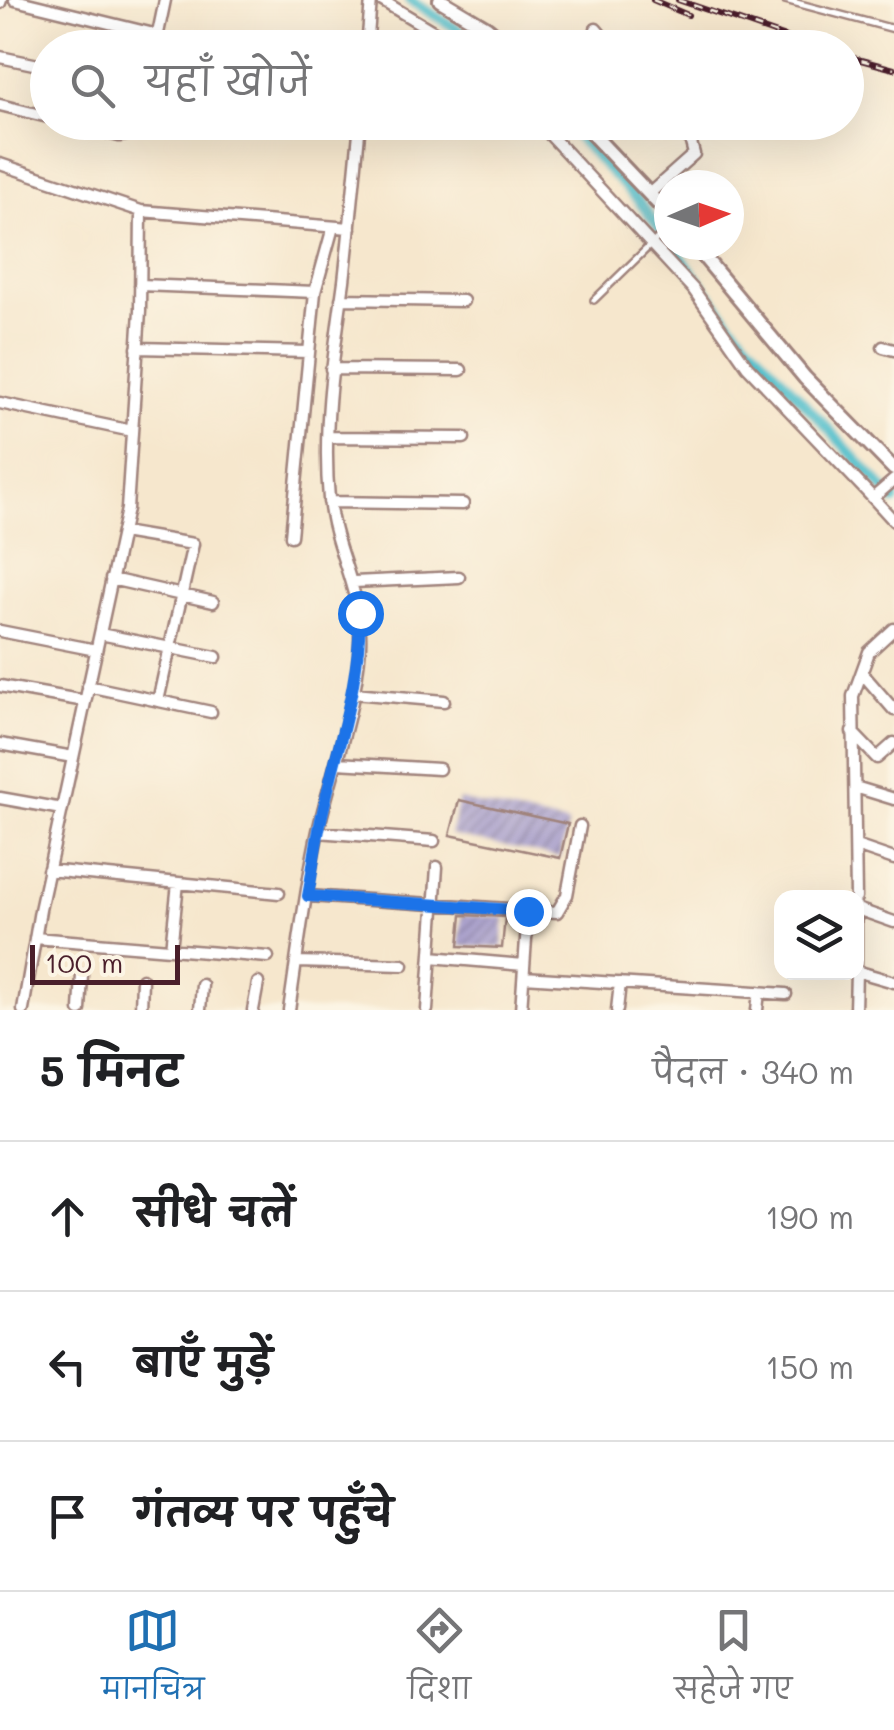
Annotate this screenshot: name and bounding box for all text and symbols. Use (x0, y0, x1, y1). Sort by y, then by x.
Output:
search box (30, 30, 864, 140)
text: यहाँ खोजें (145, 55, 311, 105)
icon: search (65, 58, 120, 113)
north arrow (654, 170, 744, 260)
route start (338, 591, 384, 637)
route end (506, 889, 552, 935)
map controls (774, 890, 864, 980)
button: layers (774, 890, 864, 980)
scale bar (30, 940, 180, 984)
text: 100 m (45, 944, 123, 980)
text: 5 मिनट (40, 1042, 182, 1097)
text: पैदल · 340 m (653, 1050, 854, 1092)
text: सीधे चलें (135, 1186, 295, 1236)
icon: ahead (40, 1189, 95, 1244)
text: 190 m (765, 1195, 854, 1237)
text: बाएँ मुड़ें (135, 1336, 272, 1386)
icon: left (40, 1339, 95, 1394)
text: 150 m (766, 1345, 854, 1387)
text: गंतव्य पर पहुँचे (135, 1486, 393, 1536)
icon: arrive (40, 1489, 95, 1544)
tab: मानचित्र (102, 1603, 204, 1720)
tab: दिशा (408, 1603, 471, 1720)
tab: सहेजे गए (674, 1603, 792, 1720)

